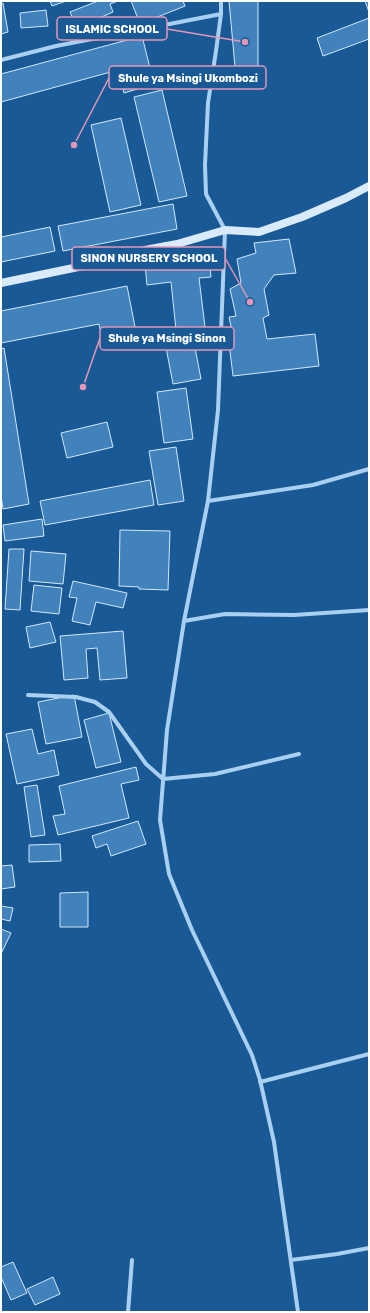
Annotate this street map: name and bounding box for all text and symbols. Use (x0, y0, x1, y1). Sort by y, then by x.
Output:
callout: ISLAMIC SCHOOL (57, 17, 167, 40)
text: ISLAMIC SCHOOL (65, 23, 159, 36)
callout: Shule ya Msingi Ukombozi (109, 66, 266, 89)
text: Shule ya Msingi Ukombozi (118, 72, 258, 85)
callout: SINON NURSERY SCHOOL (72, 247, 225, 270)
text: SINON NURSERY SCHOOL (81, 252, 218, 265)
callout: Shule ya Msingi Sinon (100, 327, 234, 350)
text: Shule ya Msingi Sinon (108, 332, 226, 345)

